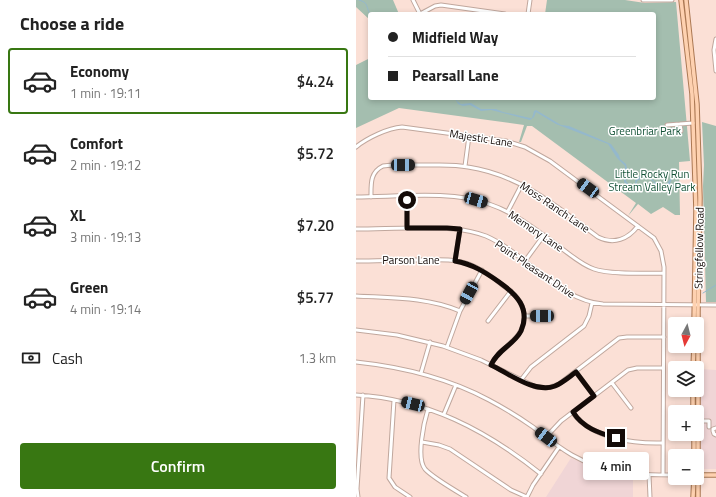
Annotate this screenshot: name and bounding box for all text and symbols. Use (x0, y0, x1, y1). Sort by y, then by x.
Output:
text: Choose a ride (20, 10, 124, 37)
text: Midfield Way (412, 26, 498, 49)
text: Economy (70, 60, 129, 83)
icon: car (22, 63, 58, 99)
text: Pearsall Lane (412, 64, 499, 87)
text: $4.24 (297, 70, 334, 93)
text: 1 min · 19:11 (70, 83, 141, 103)
park label: Greenbriar Park (609, 123, 682, 139)
street label: Majestic Lane (448, 125, 514, 151)
text: Comfort (70, 132, 123, 155)
icon: car (22, 135, 58, 171)
text: $5.72 (297, 142, 334, 165)
text: 2 min · 19:12 (70, 155, 141, 175)
car (391, 159, 415, 171)
park label: Little Rocky Run Stream Valley Park (608, 166, 696, 195)
car (575, 176, 601, 200)
street label: Moss Ranch Lane (517, 178, 594, 237)
route start (398, 191, 416, 209)
car (463, 191, 489, 209)
text: XL (70, 204, 86, 227)
icon: car (22, 207, 58, 243)
street label: Memory Lane (505, 207, 567, 256)
street label: Stringfellow Road (690, 207, 708, 289)
text: $7.20 (297, 214, 334, 237)
text: 3 min · 19:13 (70, 227, 141, 247)
street label: Point Pleasant Drive (492, 236, 579, 302)
street label: Parson Lane (382, 252, 440, 268)
text: Green (70, 276, 108, 299)
icon: car (22, 279, 58, 315)
car (458, 280, 480, 306)
text: $5.77 (297, 286, 334, 309)
text: 4 min · 19:14 (70, 299, 141, 319)
car (530, 310, 554, 322)
north arrow (668, 317, 704, 353)
map controls (668, 317, 704, 485)
icon: cash (20, 347, 42, 369)
text: Cash (52, 347, 83, 370)
text: 1.3 km (299, 348, 336, 368)
button: layers (668, 361, 704, 397)
car (400, 395, 426, 413)
button: + (668, 405, 704, 441)
car (533, 425, 559, 449)
route end (607, 429, 625, 447)
button: Confirm (20, 443, 336, 489)
button: − (668, 449, 704, 485)
callout: 4 min (583, 452, 649, 480)
text: 4 min (600, 456, 632, 476)

